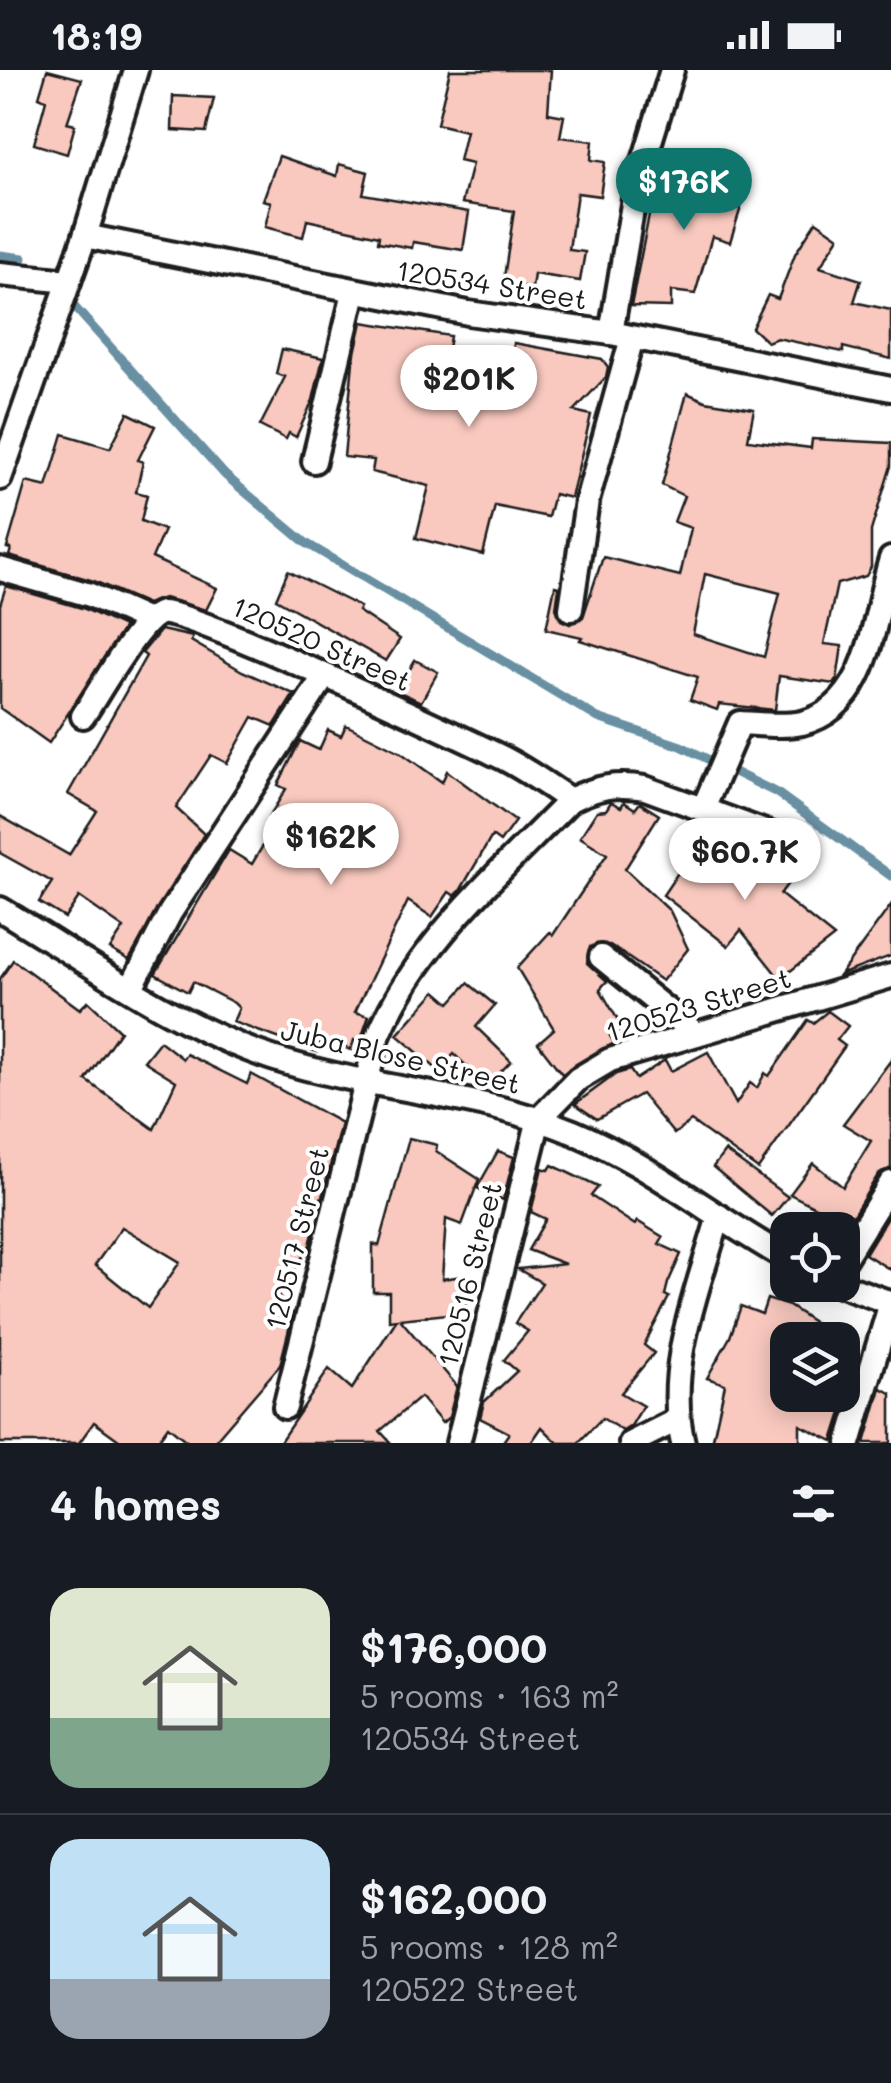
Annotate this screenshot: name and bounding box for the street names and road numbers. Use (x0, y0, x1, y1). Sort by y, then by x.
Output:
street label: 120534 Street (394, 251, 590, 317)
street label: 120520 Street (227, 587, 417, 699)
street label: 120523 Street (601, 959, 795, 1049)
street label: Juba Blose Street (278, 1011, 524, 1101)
street label: 120517 Street (256, 1142, 336, 1334)
street label: 120516 Street (429, 1178, 509, 1370)

